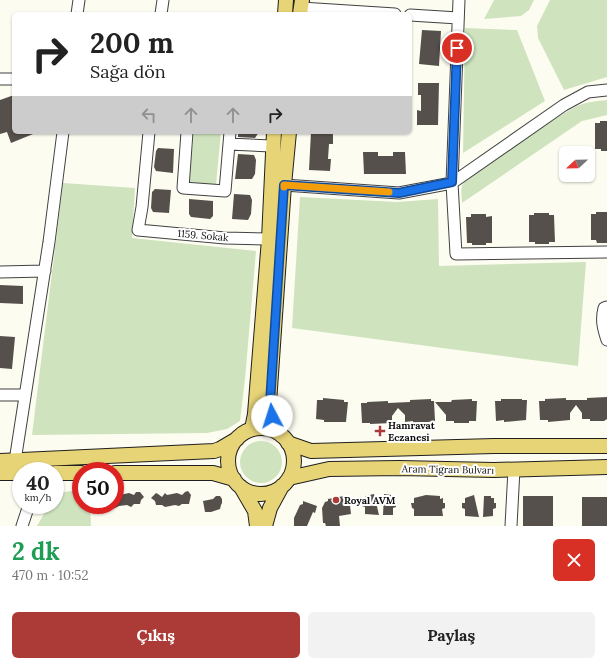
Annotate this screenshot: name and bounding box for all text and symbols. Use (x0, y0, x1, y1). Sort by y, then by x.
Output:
text: 200 m (90, 25, 174, 61)
icon: right (24, 28, 76, 80)
pin (440, 31, 474, 65)
icon: arrive (446, 37, 468, 59)
text: Sağa dön (90, 60, 166, 83)
icon: left (138, 104, 160, 126)
icon: ahead (180, 104, 202, 126)
icon: ahead (222, 104, 244, 126)
icon: right (264, 104, 286, 126)
north arrow (559, 146, 595, 182)
map controls (559, 146, 595, 182)
street label: 1159. Sokak (177, 227, 229, 244)
position arrow (251, 395, 293, 437)
place label: Hamravat Eczanesi (388, 419, 436, 444)
marker: Hamravat Eczanesi (375, 426, 385, 436)
speed limit sign: 50 (72, 462, 124, 514)
street label: Aram Tigran Bulvarı (401, 462, 494, 477)
text: 40 (26, 470, 50, 495)
text: km/h (24, 491, 52, 504)
place label: Royal AVM (344, 494, 396, 507)
marker: Royal AVM (331, 495, 341, 505)
text: 2 dk (12, 536, 60, 567)
button: close (553, 539, 595, 581)
text: 470 m · 10:52 (12, 567, 88, 584)
button: Çıkış (12, 612, 300, 658)
button: Paylaş (308, 612, 595, 658)

